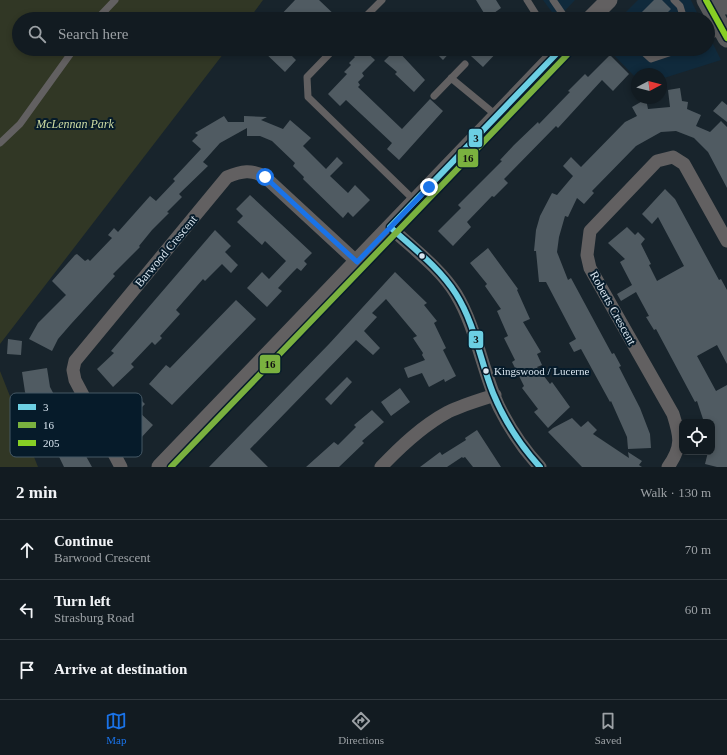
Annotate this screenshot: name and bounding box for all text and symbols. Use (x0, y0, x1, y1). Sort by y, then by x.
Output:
search box (12, 12, 715, 56)
icon: search (26, 23, 48, 45)
text: Search here (58, 26, 128, 42)
north arrow (631, 68, 667, 104)
park label: McLennan Park (35, 117, 114, 131)
line badge: 3 (468, 128, 483, 148)
text: 3 (473, 132, 479, 144)
line badge: 16 (457, 148, 479, 168)
text: 16 (463, 152, 474, 164)
route start (256, 168, 274, 186)
route end (420, 178, 438, 196)
street label: Barwood Crescent (132, 212, 200, 290)
unlabelled marker (417, 251, 427, 261)
street label: Roberts Crescent (587, 269, 639, 348)
line badge: 3 (468, 330, 484, 349)
text: 3 (473, 333, 479, 345)
line badge: 16 (259, 354, 281, 374)
text: 16 (265, 358, 276, 370)
place label: Kingswood / Lucerne (494, 365, 589, 377)
marker: Kingswood / Lucerne (481, 366, 491, 376)
legend (10, 393, 142, 457)
text: 3 (43, 401, 49, 413)
text: 16 (43, 419, 55, 431)
map controls (679, 419, 715, 455)
button: locate (679, 419, 715, 455)
text: 205 (43, 437, 60, 449)
text: 2 min (16, 483, 57, 502)
text: Walk · 130 m (640, 485, 711, 500)
text: Continue (54, 533, 113, 549)
icon: ahead (16, 539, 38, 561)
text: 70 m (685, 542, 711, 557)
text: Barwood Crescent (54, 550, 150, 565)
text: Turn left (54, 593, 111, 609)
icon: left (16, 599, 38, 621)
text: 60 m (685, 602, 711, 617)
text: Strasburg Road (54, 610, 134, 625)
icon: arrive (16, 659, 38, 681)
text: Arrive at destination (54, 661, 187, 677)
tab: Map (105, 710, 127, 746)
tab: Directions (338, 710, 384, 746)
tab: Saved (595, 710, 622, 746)

